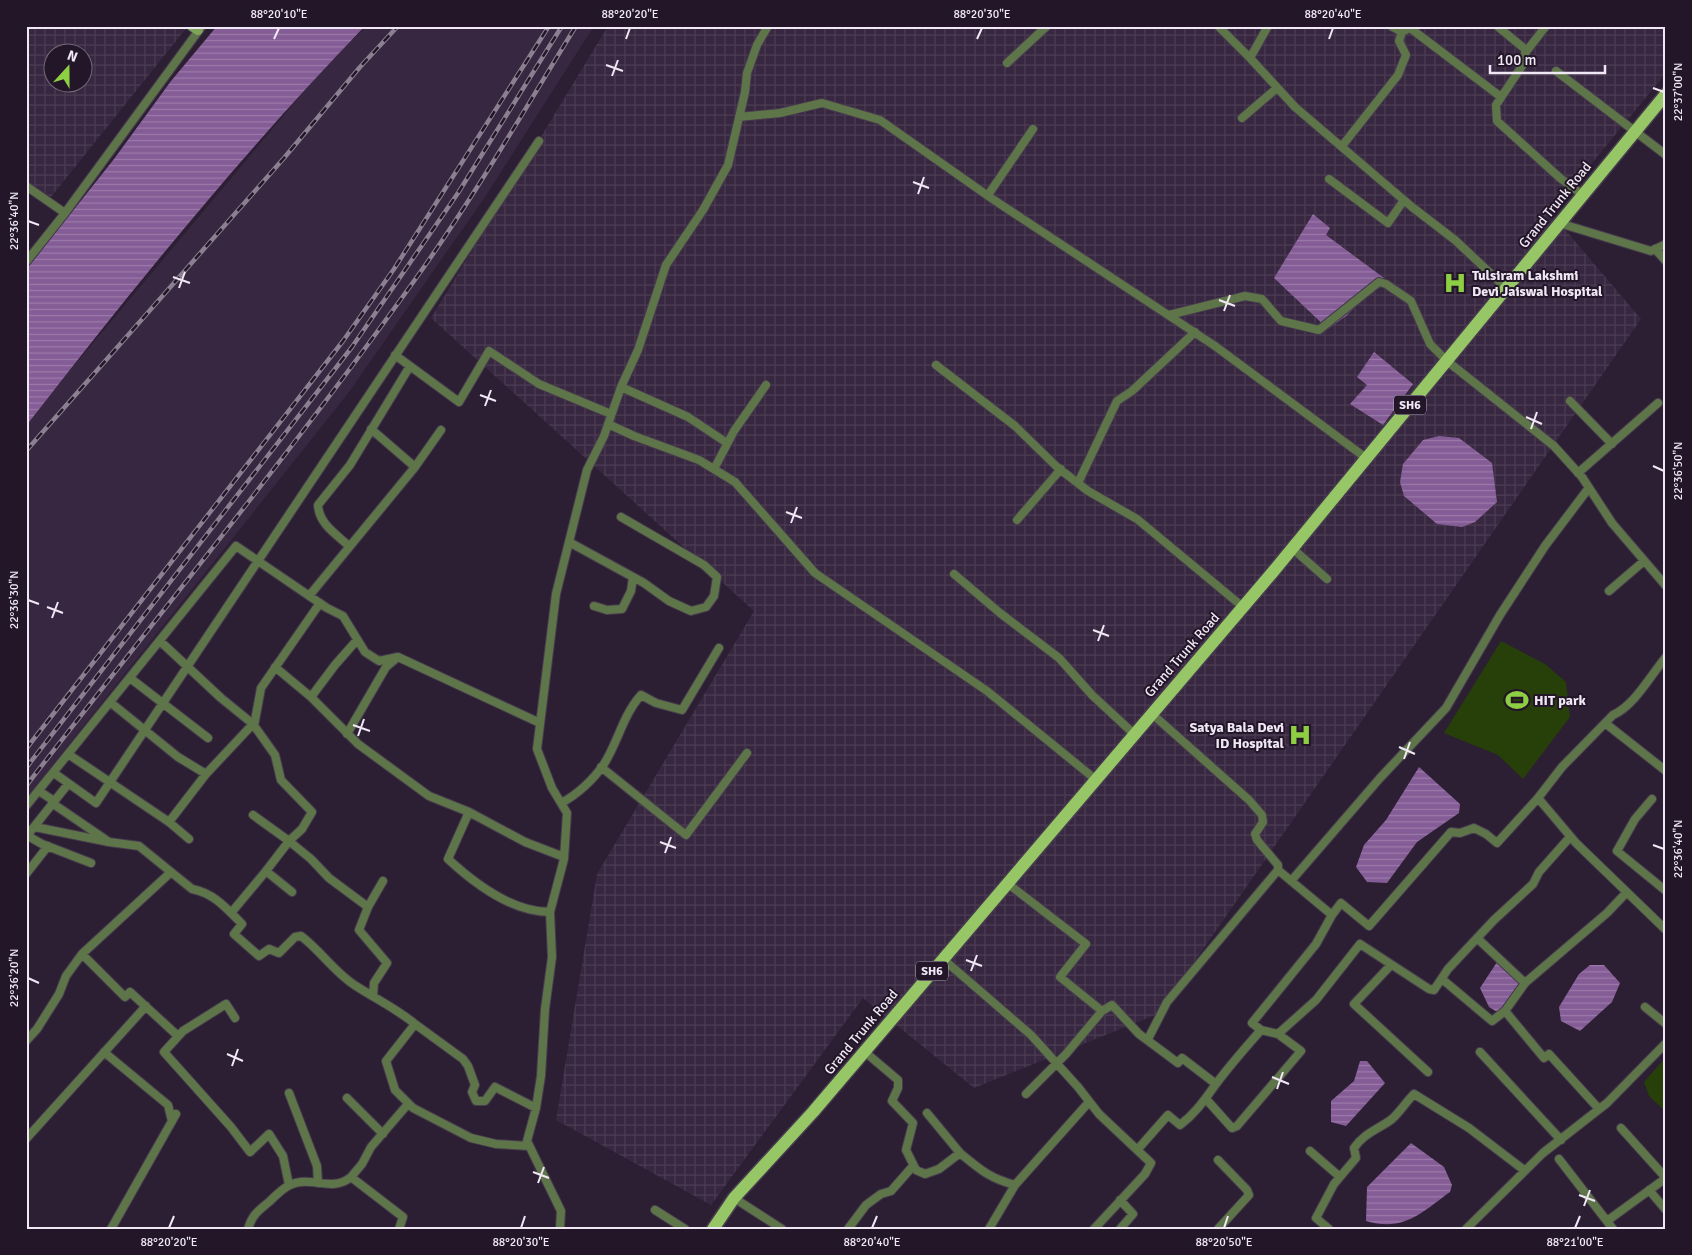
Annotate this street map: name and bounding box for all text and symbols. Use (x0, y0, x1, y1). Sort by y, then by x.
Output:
text: 88°20'10"E (250, 7, 308, 22)
text: 88°20'20"E (601, 7, 659, 22)
text: 88°20'30"E (953, 7, 1011, 22)
text: 88°20'40"E (1304, 7, 1362, 22)
north arrow (42, 42, 92, 92)
scale bar (1490, 42, 1604, 74)
text: N (65, 47, 80, 66)
text: 100 m (1497, 51, 1537, 69)
text: 22°37'00"N (1671, 63, 1686, 121)
street label: Grand Trunk Road (1515, 158, 1595, 252)
text: 22°36'40"N (7, 192, 22, 250)
place label: Tulsiram Lakshmi Devi Jaiswal Hospital (1472, 267, 1603, 300)
hospital icon: Tulsiram Lakshmi Devi Jaiswal Hospital (1442, 270, 1468, 296)
road number: SH6 (1394, 396, 1426, 414)
text: 22°36'50"N (1671, 442, 1686, 500)
text: 22°36'30"N (7, 571, 22, 629)
street label: Grand Trunk Road (1141, 609, 1223, 701)
sports icon: HIT park (1504, 687, 1530, 713)
place label: HIT park (1534, 692, 1587, 709)
place label: Satya Bala Devi ID Hospital (1189, 719, 1285, 752)
hospital icon: Satya Bala Devi ID Hospital (1287, 722, 1313, 748)
text: 22°36'40"N (1671, 820, 1686, 878)
text: 22°36'20"N (7, 949, 22, 1007)
road number: SH6 (916, 961, 948, 980)
street label: Grand Trunk Road (820, 986, 902, 1078)
text: 88°20'20"E (140, 1235, 198, 1250)
text: 88°20'30"E (492, 1235, 550, 1250)
text: 88°20'40"E (843, 1235, 901, 1250)
text: 88°20'50"E (1195, 1235, 1253, 1250)
text: 88°21'00"E (1546, 1235, 1604, 1250)

